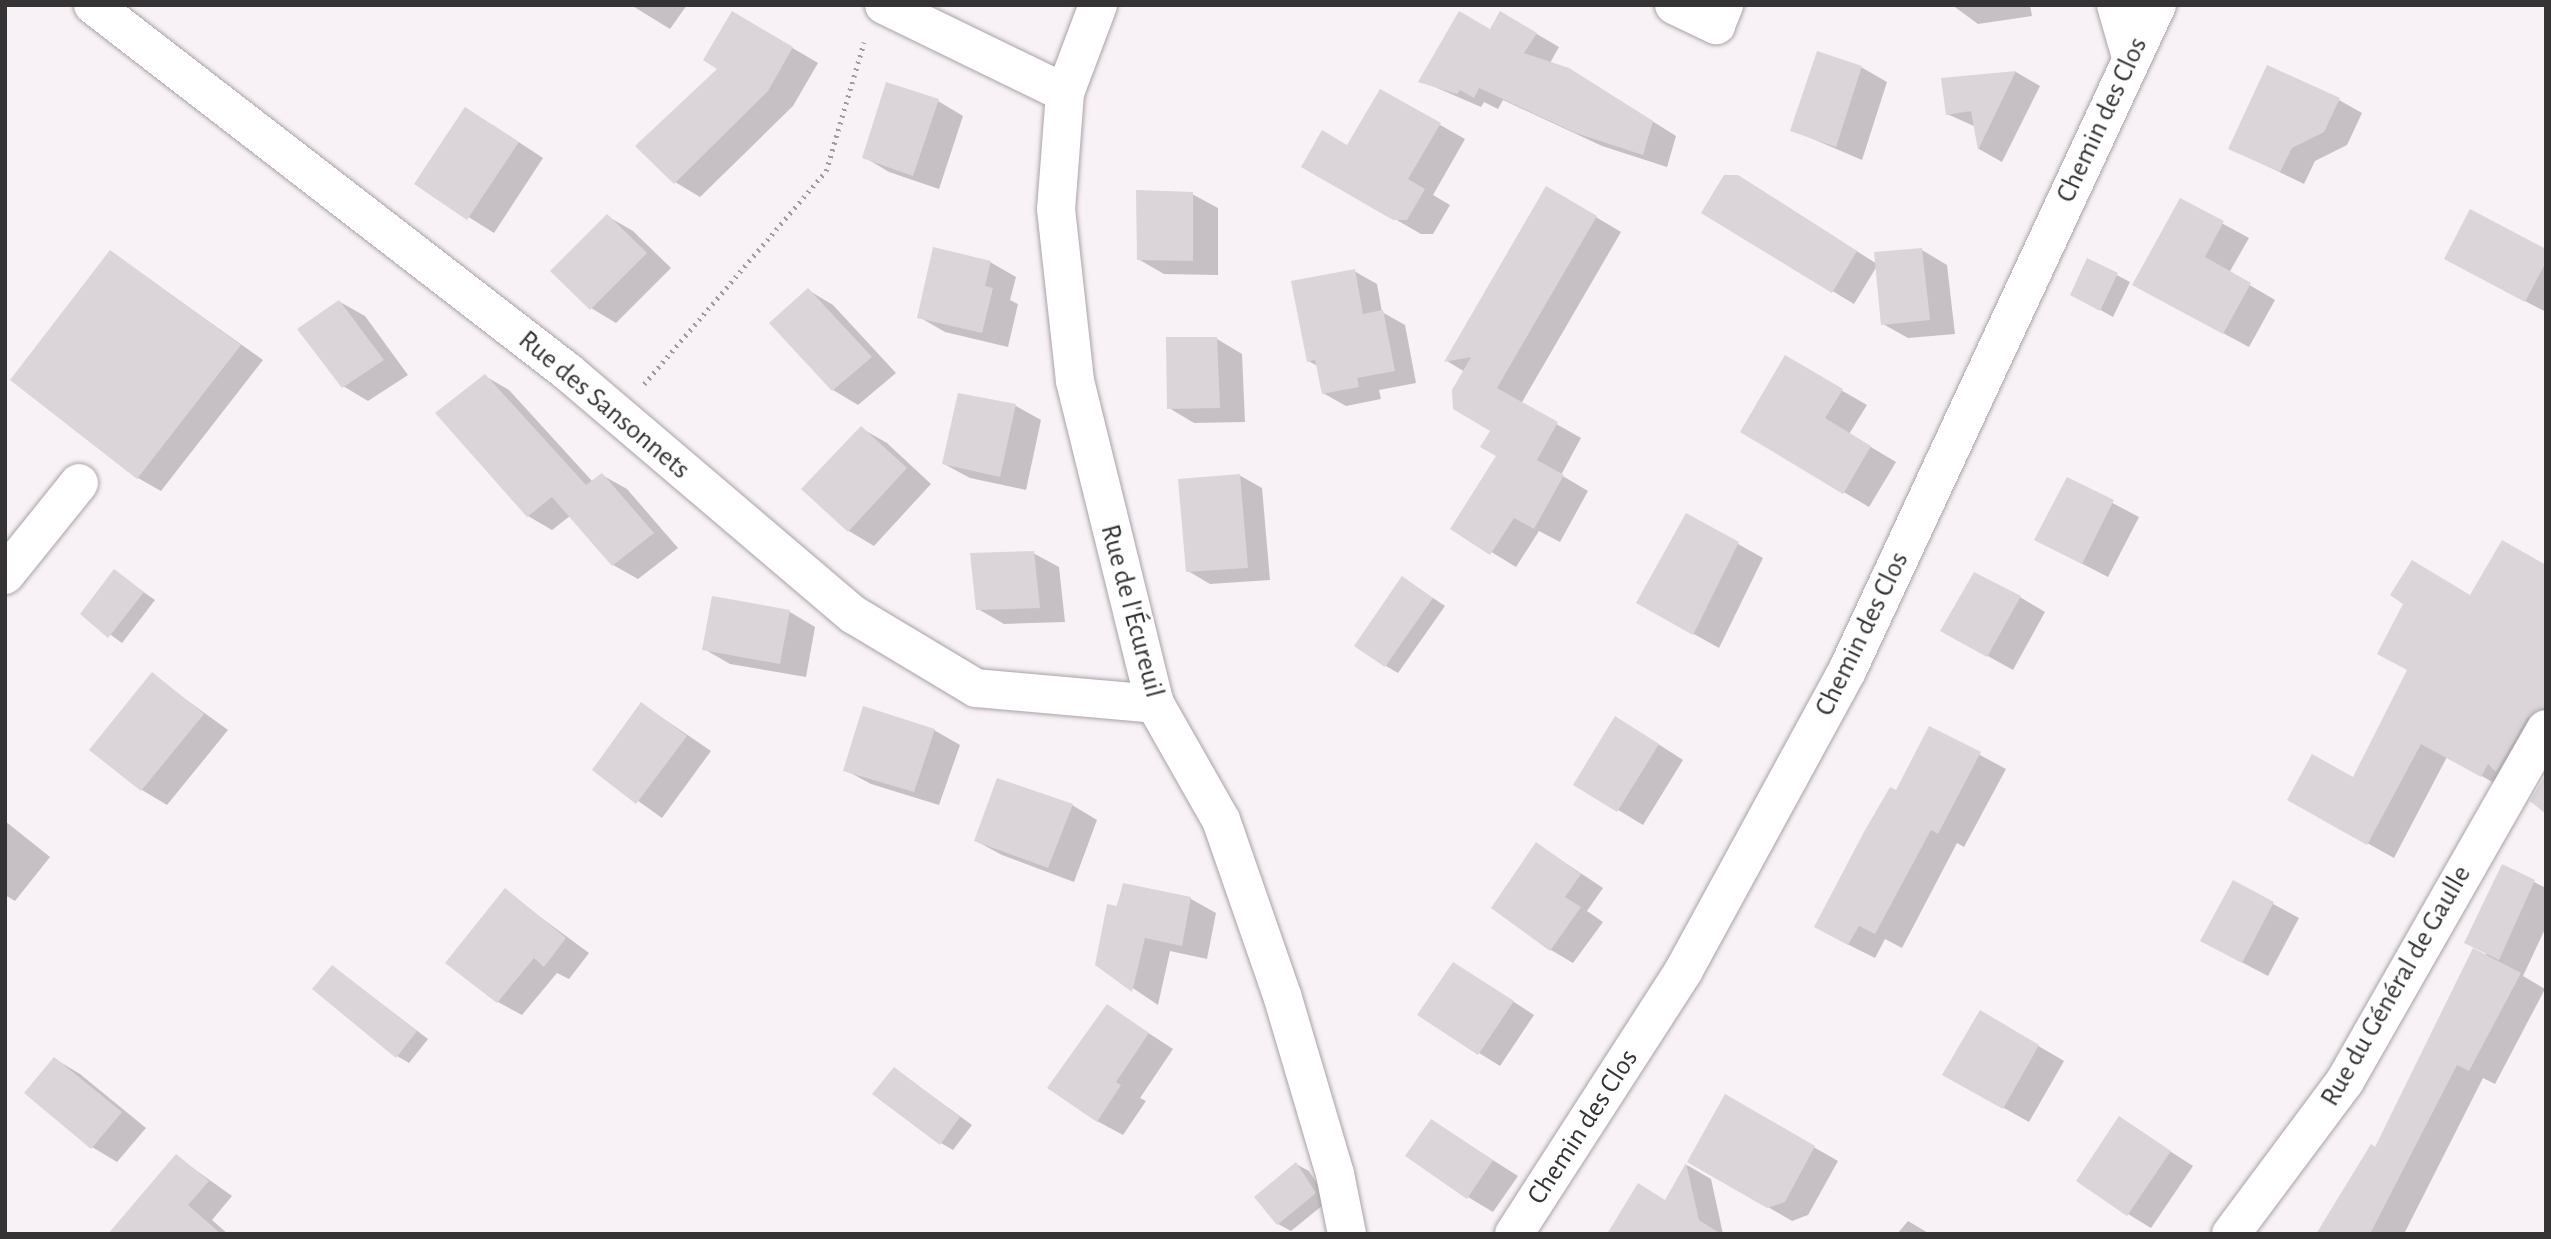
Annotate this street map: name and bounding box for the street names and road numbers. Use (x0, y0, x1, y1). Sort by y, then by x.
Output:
street label: Chemin des Clos (2049, 32, 2155, 208)
street label: Rue des Sansonnets (511, 323, 697, 487)
street label: Rue de l'Écureuil (1093, 521, 1171, 701)
street label: Chemin des Clos (1808, 547, 1916, 721)
street label: Rue du Général de Gaulle (2313, 860, 2479, 1112)
street label: Chemin des Clos (1520, 1043, 1646, 1211)

